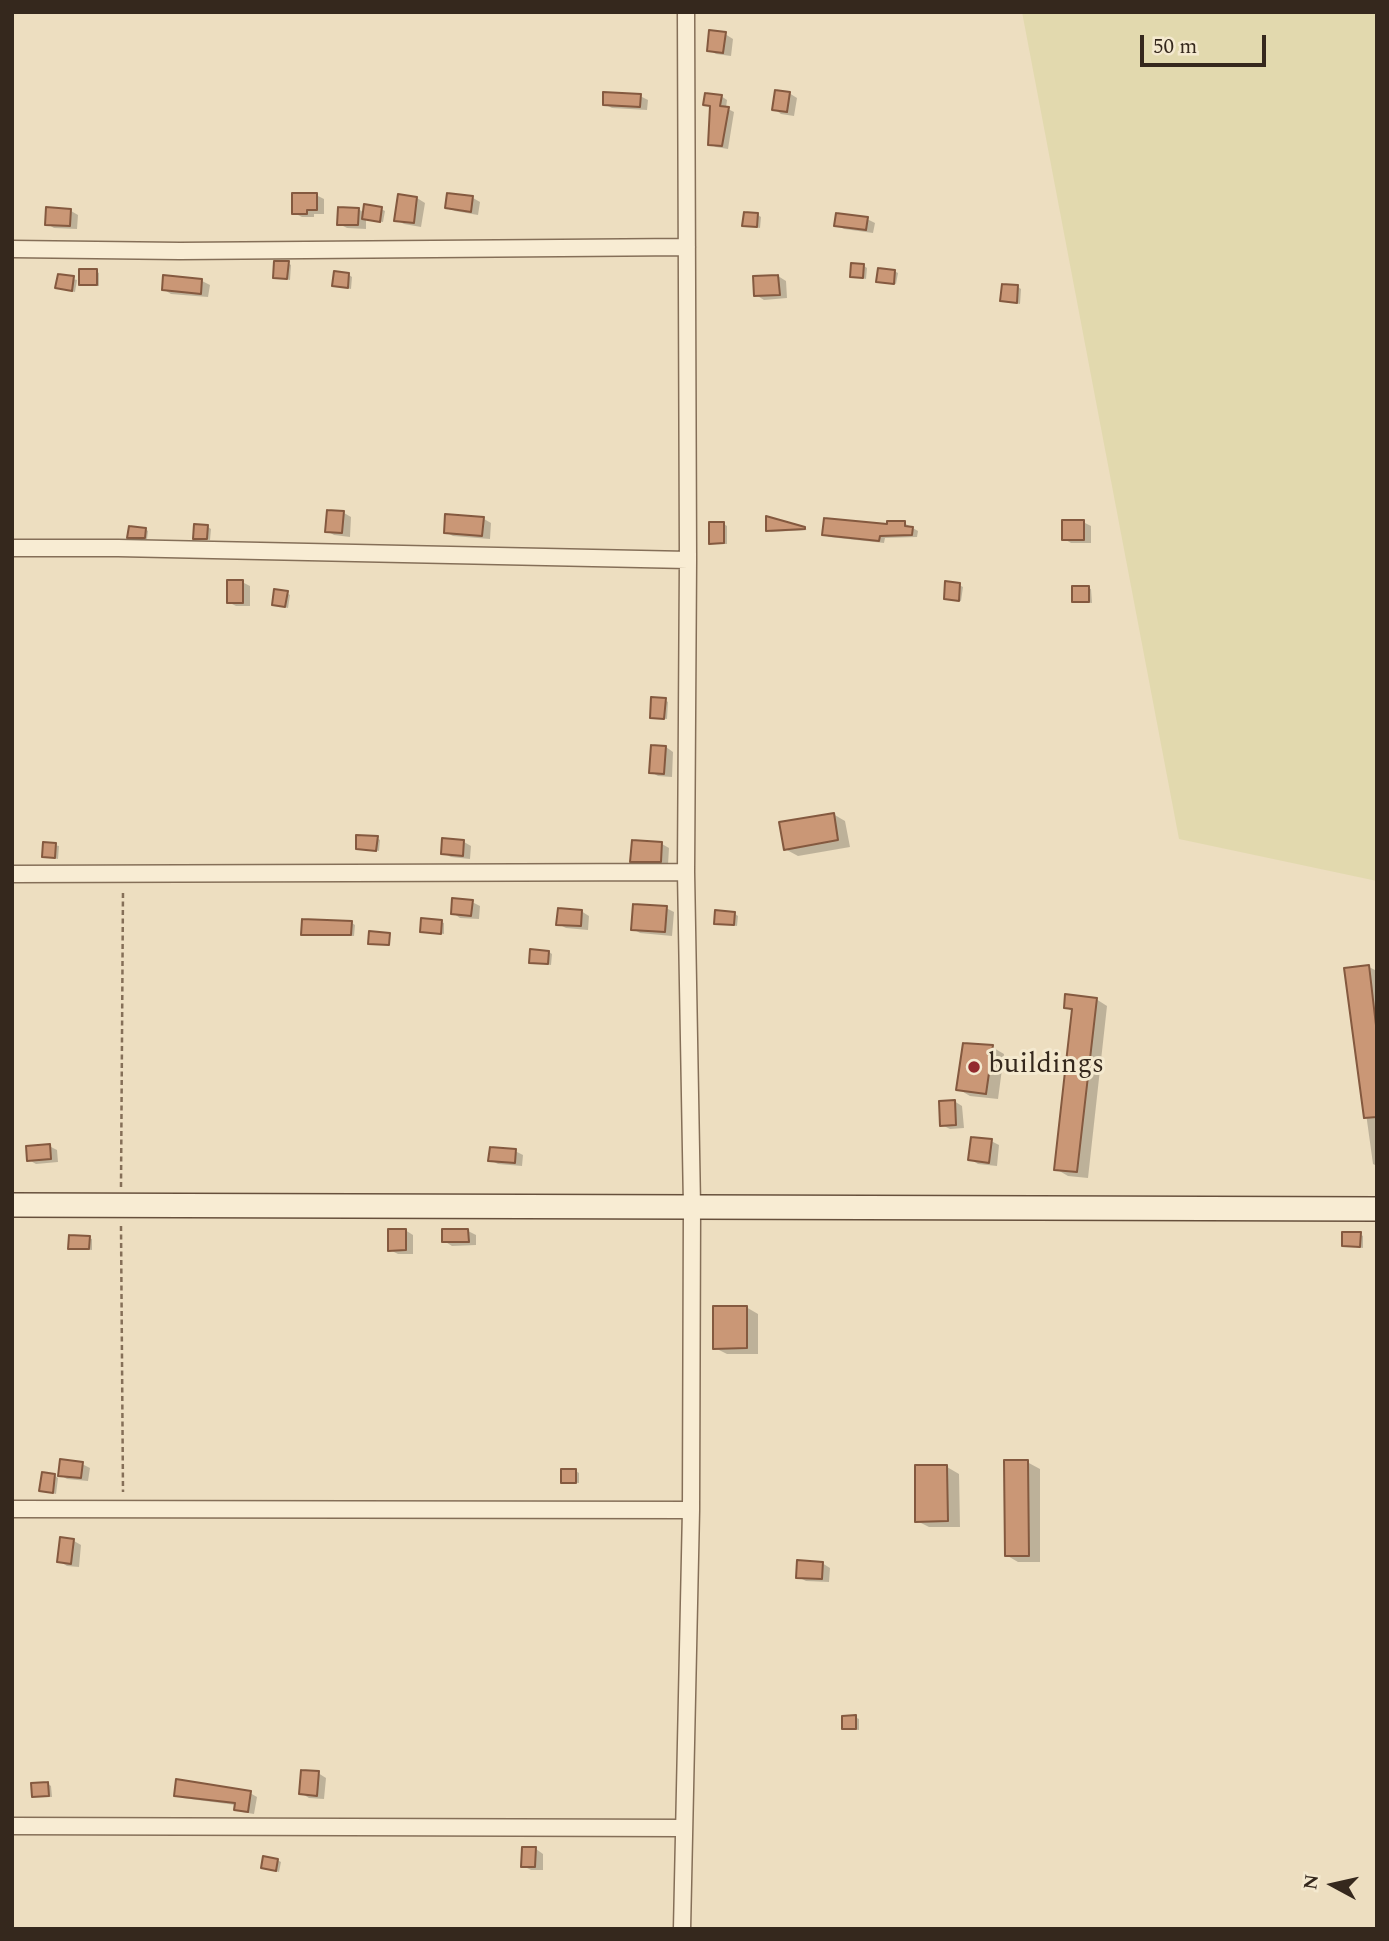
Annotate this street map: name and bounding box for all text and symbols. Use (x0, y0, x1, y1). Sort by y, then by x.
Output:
scale bar (1144, 21, 1270, 65)
text: 50 m (1153, 31, 1197, 63)
place label: buildings (988, 1050, 1104, 1084)
marker: buildings (966, 1059, 982, 1075)
north arrow (1298, 1850, 1368, 1920)
text: N (1296, 1872, 1327, 1892)

